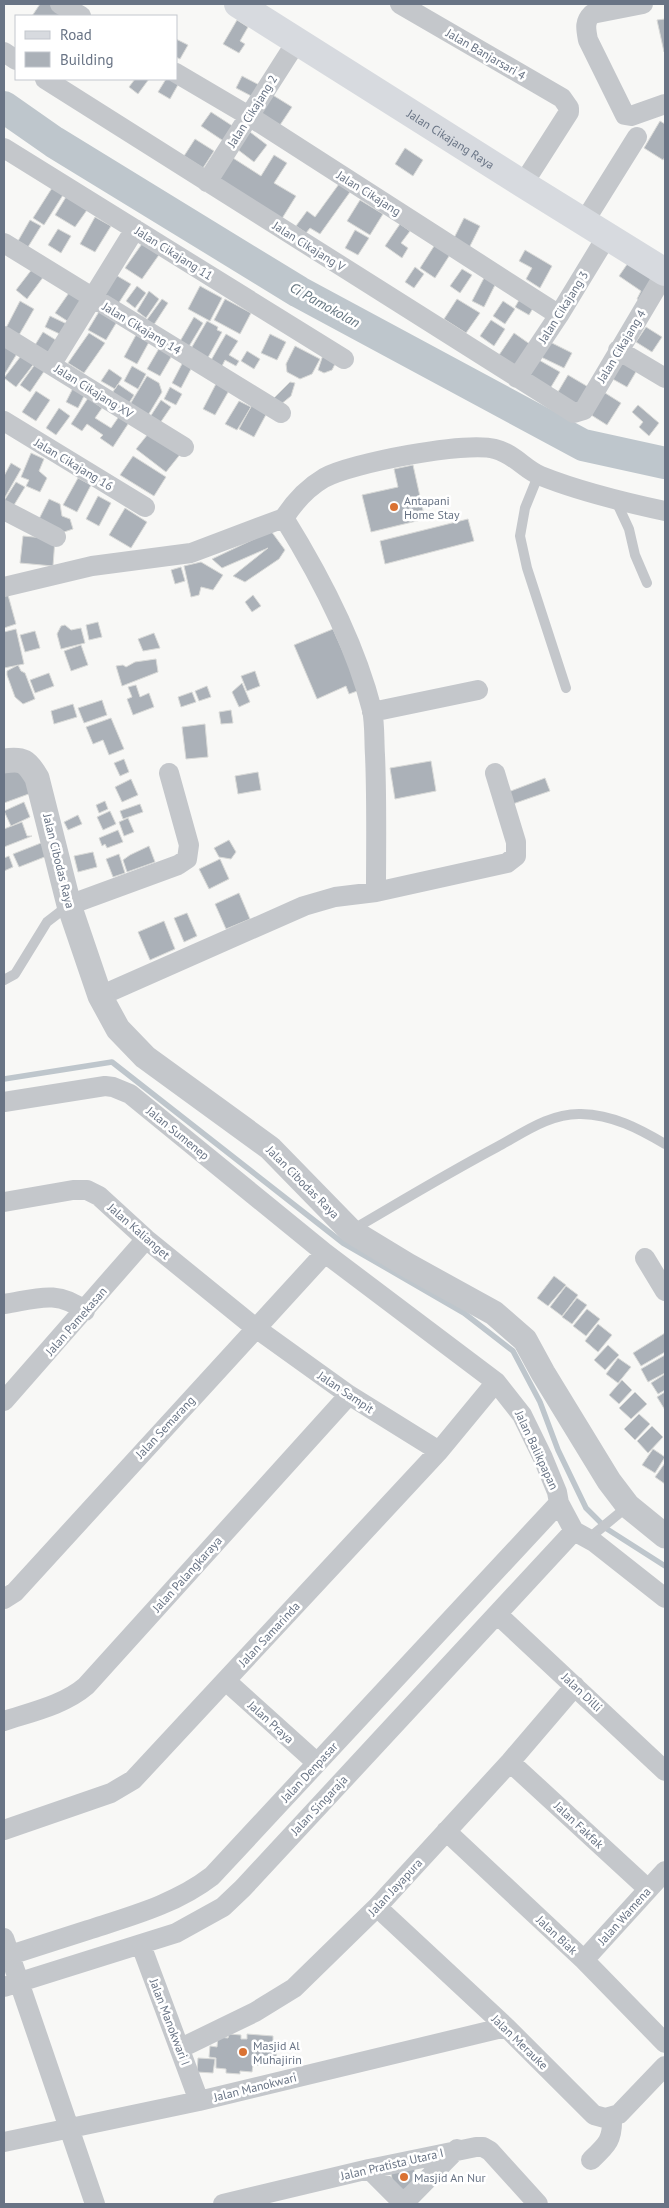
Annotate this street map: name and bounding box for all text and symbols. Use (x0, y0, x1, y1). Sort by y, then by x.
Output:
legend (15, 15, 178, 80)
text: Road (60, 25, 92, 44)
street label: Jalan Banjarsari 4 (443, 25, 529, 83)
text: Building (60, 50, 114, 69)
street label: Jalan Cikajang 2 (223, 72, 280, 151)
street label: Jalan Cikajang Raya (404, 105, 498, 172)
street label: Jalan Cikajang (333, 167, 404, 219)
street label: Jalan Cikajang V (269, 217, 348, 274)
street label: Jalan Cikajang 11 (131, 223, 216, 283)
street label: Jalan Cikajang 3 (534, 268, 591, 347)
water label: Ci Pamokolan (287, 278, 363, 332)
street label: Jalan Cikajang 14 (99, 298, 184, 358)
street label: Jalan Cikajang 4 (593, 306, 649, 386)
street label: Jalan Cikajang XV (51, 360, 136, 421)
street label: Jalan Cikajang 16 (31, 434, 116, 493)
place label: Antapani Home Stay (404, 493, 460, 522)
marker: Antapani Home Stay (388, 501, 400, 513)
street label: Jalan Cibodas Raya (40, 811, 78, 910)
street label: Jalan Sumenep (143, 1102, 212, 1163)
street label: Jalan Cibodas Raya (263, 1142, 343, 1222)
street label: Jalan Kalianget (104, 1199, 173, 1262)
street label: Jalan Pamekasan (41, 1284, 110, 1359)
street label: Jalan Sampit (314, 1367, 377, 1416)
street label: Jalan Semarang (132, 1393, 198, 1462)
street label: Jalan Balikpapan (512, 1407, 562, 1492)
street label: Jalan Palangkaraya (148, 1533, 225, 1616)
street label: Jalan Samarinda (235, 1599, 303, 1670)
street label: Jalan Dilli (558, 1669, 605, 1715)
street label: Jalan Praya (244, 1697, 297, 1747)
street label: Jalan Denpasar (277, 1739, 341, 1806)
street label: Jalan Singaraja (287, 1772, 351, 1839)
street label: Jalan Fakfak (550, 1798, 607, 1852)
street label: Jalan Jayapura (364, 1855, 425, 1919)
street label: Jalan Wamena (594, 1884, 654, 1949)
street label: Jalan Biak (533, 1912, 581, 1958)
street label: Jalan Manokwari I (146, 1976, 193, 2067)
street label: Jalan Merauke (488, 2011, 551, 2073)
place label: Masjid Al Muhajirin (253, 2038, 302, 2067)
marker: Masjid Al Muhajirin (237, 2046, 249, 2058)
street label: Jalan Manokwari (211, 2069, 298, 2105)
street label: Jalan Pratista Utara I (338, 2145, 445, 2183)
place label: Masjid An Nur (414, 2170, 486, 2185)
marker: Masjid An Nur (398, 2171, 410, 2183)

